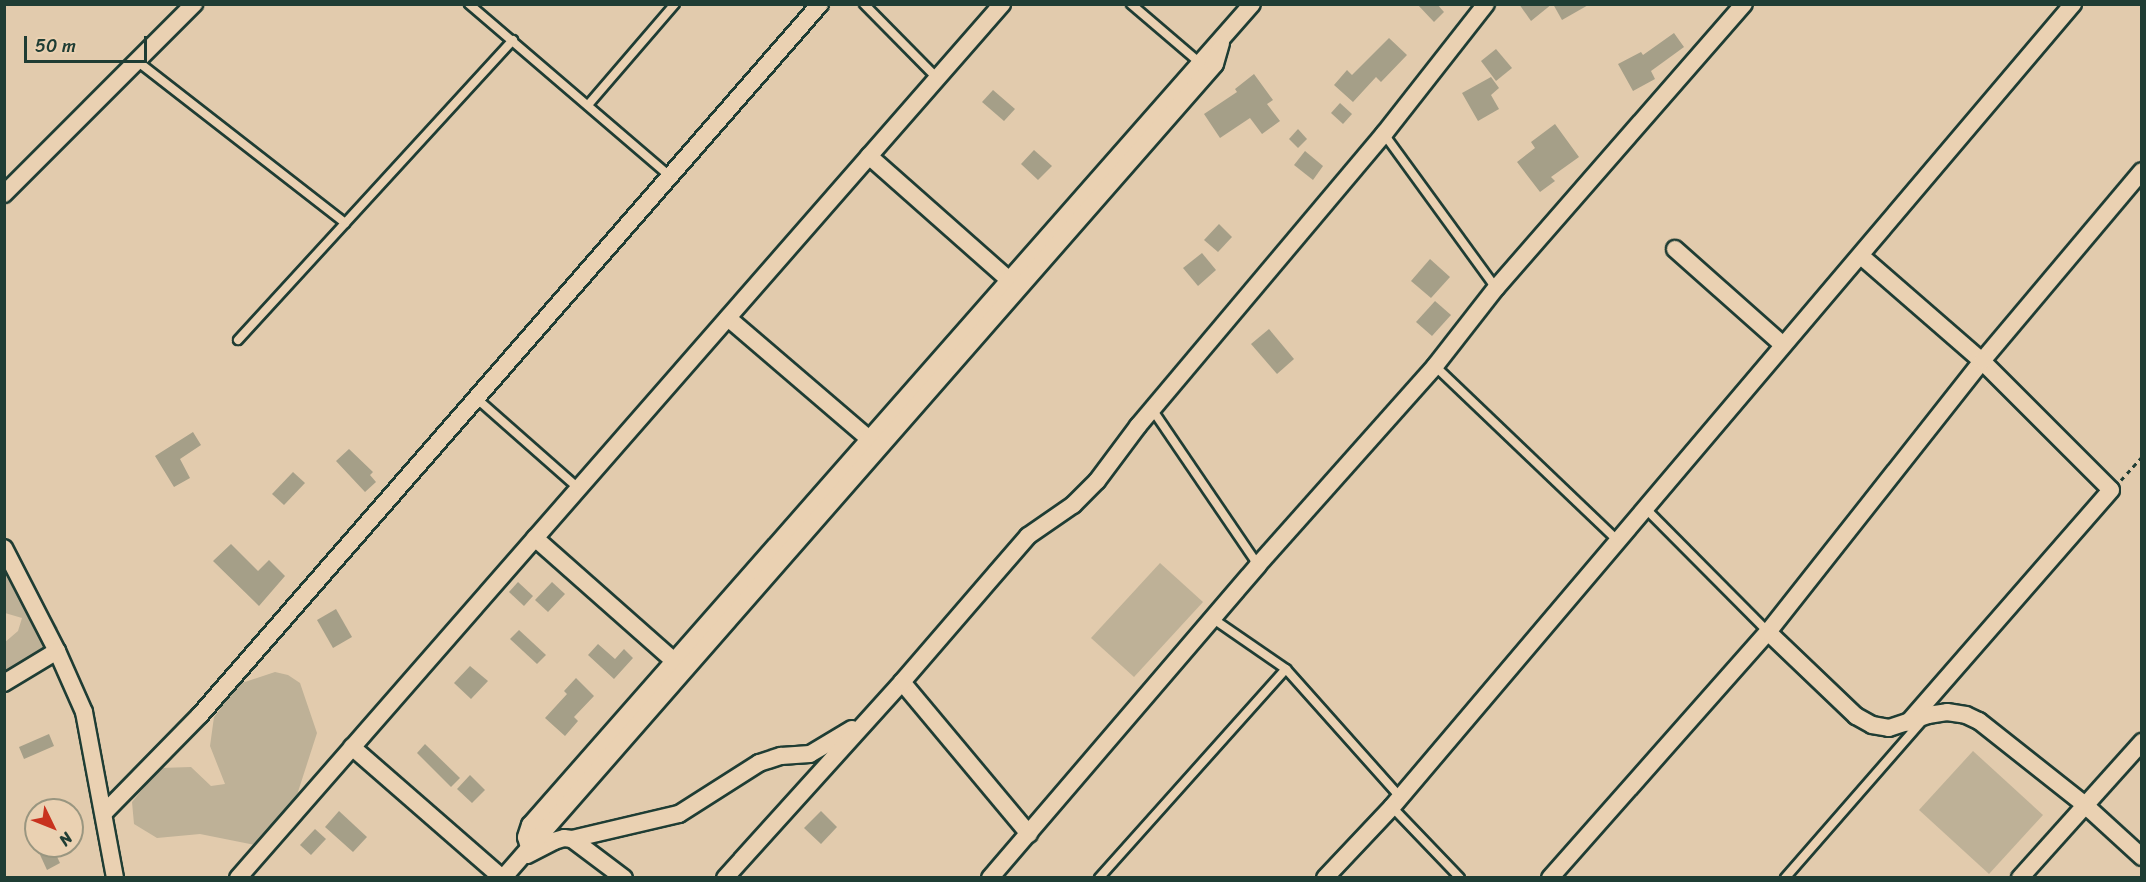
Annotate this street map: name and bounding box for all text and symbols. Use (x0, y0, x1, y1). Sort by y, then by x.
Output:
scale bar (27, 24, 150, 62)
text: 50 m (35, 30, 76, 62)
north arrow (24, 798, 84, 858)
text: N (52, 825, 80, 853)

